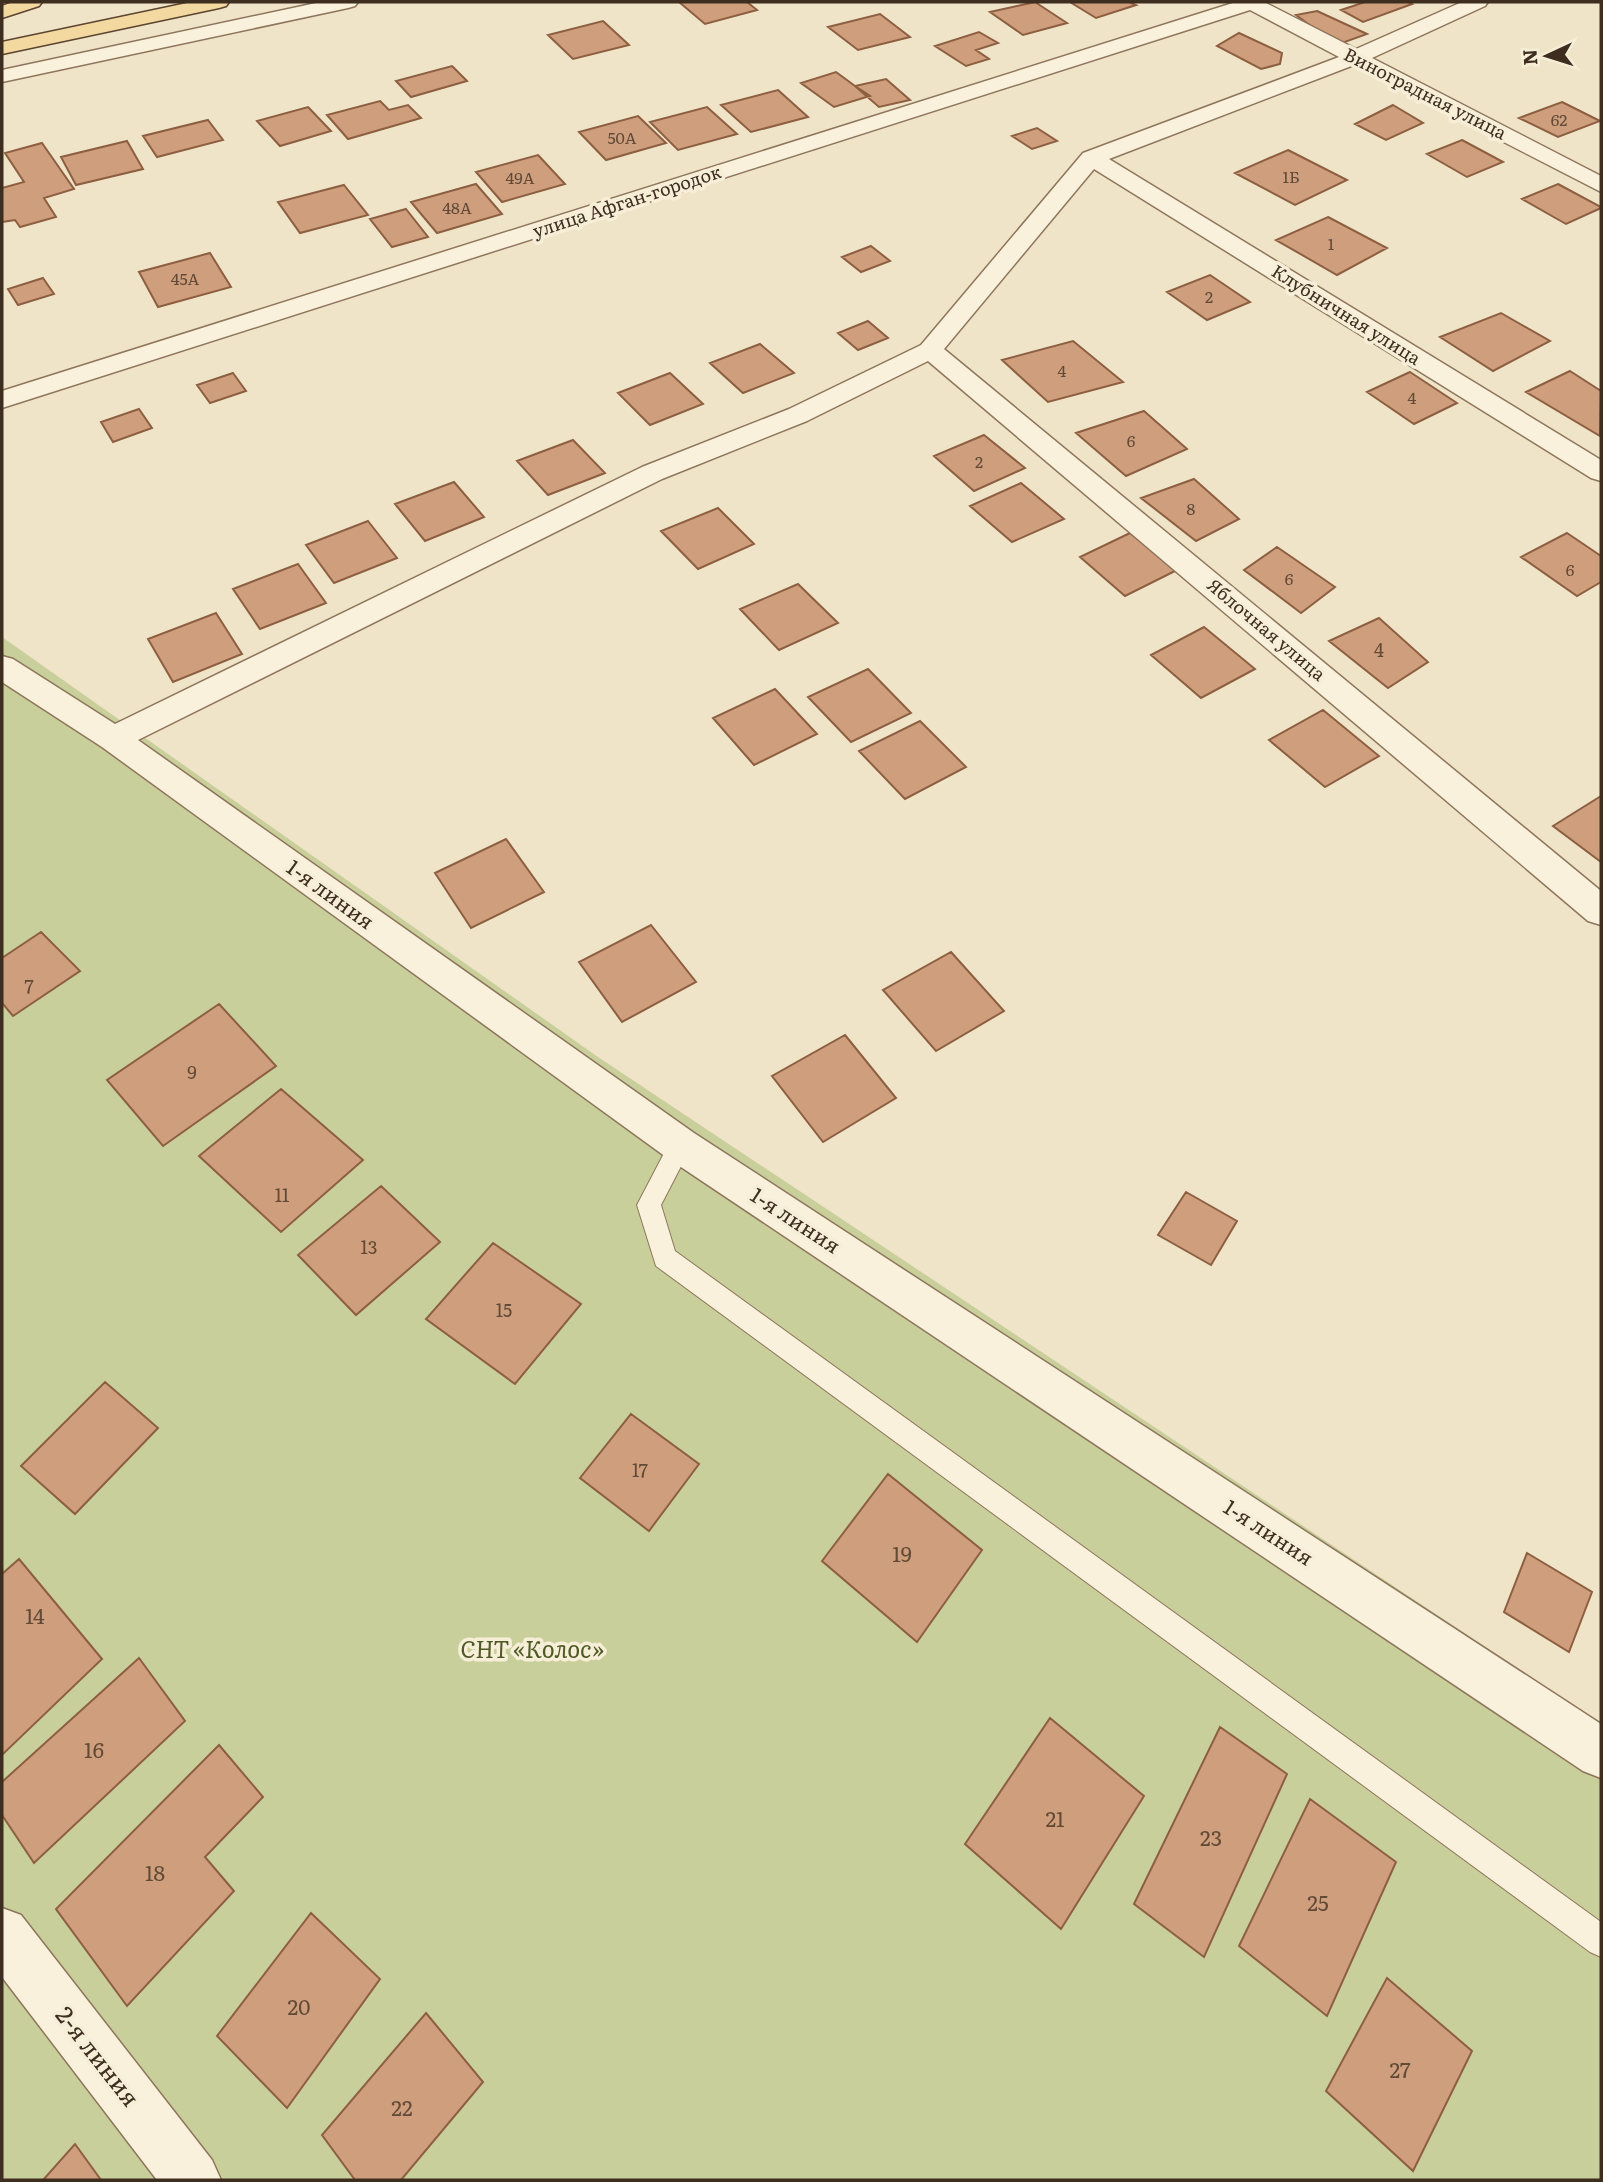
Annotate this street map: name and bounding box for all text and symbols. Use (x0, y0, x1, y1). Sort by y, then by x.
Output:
north arrow (1512, 21, 1582, 91)
street label: Виноградная улица (1340, 40, 1512, 146)
text: N (1515, 48, 1544, 66)
house number: 62 (1551, 107, 1567, 131)
house number: 50А (607, 125, 637, 149)
street label: улица Афган-городок (529, 157, 725, 244)
house number: 1Б (1282, 164, 1300, 188)
house number: 49А (506, 165, 535, 189)
house number: 48А (442, 195, 472, 219)
house number: 1 (1328, 231, 1335, 255)
street label: Клубничная улица (1267, 257, 1427, 371)
house number: 45А (171, 266, 200, 290)
house number: 2 (1205, 284, 1213, 308)
house number: 4 (1058, 358, 1067, 382)
house number: 4 (1408, 385, 1417, 409)
house number: 6 (1127, 428, 1136, 452)
house number: 2 (975, 449, 983, 473)
house number: 8 (1187, 496, 1196, 520)
house number: 6 (1566, 557, 1575, 581)
house number: 6 (1285, 566, 1294, 590)
street label: Яблочная улица (1202, 571, 1332, 687)
house number: 4 (1374, 636, 1384, 663)
street label: 1-я линия (281, 851, 382, 935)
house number: 7 (24, 972, 34, 999)
house number: 9 (187, 1058, 197, 1085)
street label: 1-я линия (745, 1178, 847, 1260)
house number: 11 (275, 1181, 289, 1208)
house number: 13 (360, 1233, 378, 1260)
house number: 15 (496, 1296, 512, 1323)
house number: 17 (632, 1456, 648, 1483)
street label: 1-я линия (1218, 1490, 1320, 1572)
house number: 19 (892, 1537, 912, 1568)
house number: 14 (25, 1599, 45, 1630)
park label: СНТ «Колос» (460, 1630, 604, 1665)
house number: 16 (84, 1733, 104, 1764)
house number: 21 (1045, 1802, 1065, 1833)
house number: 23 (1200, 1821, 1222, 1852)
house number: 18 (145, 1856, 165, 1887)
house number: 25 (1307, 1886, 1329, 1917)
house number: 20 (288, 1990, 310, 2021)
street label: 2-я линия (49, 1998, 149, 2113)
house number: 27 (1389, 2053, 1411, 2084)
house number: 22 (391, 2091, 413, 2122)

